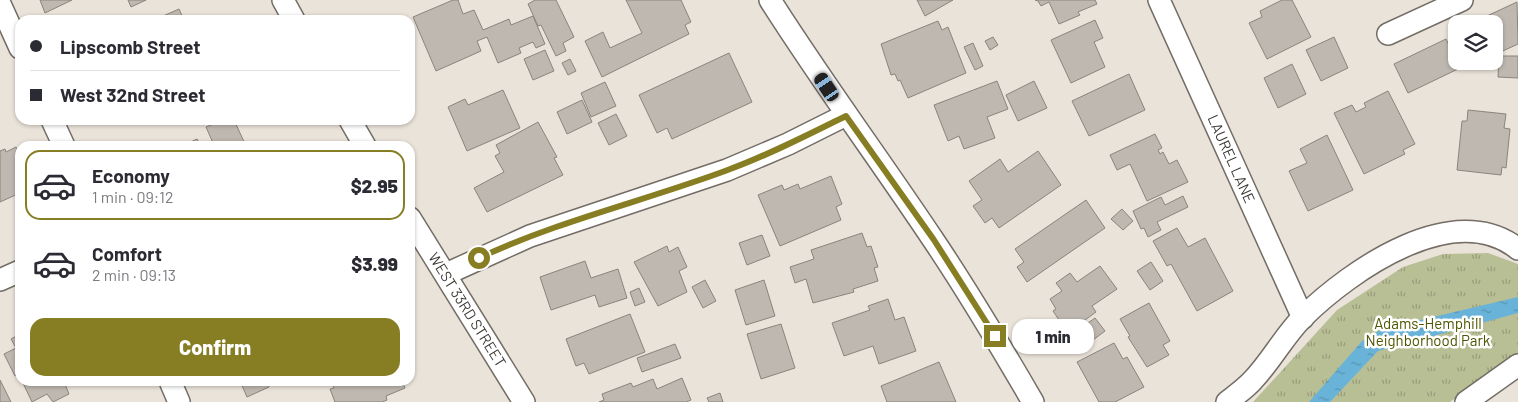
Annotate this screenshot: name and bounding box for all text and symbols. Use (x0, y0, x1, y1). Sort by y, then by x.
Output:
map controls (1448, 15, 1503, 70)
button: layers (1448, 15, 1503, 70)
text: Lipscomb Street (60, 35, 200, 58)
car (812, 70, 841, 104)
text: West 32nd Street (60, 83, 205, 106)
street label: LAUREL LANE (1204, 112, 1259, 206)
icon: car (32, 163, 77, 208)
text: Economy (92, 164, 170, 187)
text: $2.95 (351, 174, 398, 197)
text: 1 min · 09:12 (92, 187, 173, 206)
icon: car (32, 241, 77, 286)
text: Comfort (92, 242, 162, 265)
route start (468, 247, 490, 269)
street label: WEST 33RD STREET (425, 249, 510, 370)
text: $3.99 (351, 252, 398, 275)
text: 2 min · 09:13 (92, 265, 176, 284)
park label: Adams-Hemphill Neighborhood Park (1366, 314, 1491, 349)
button: Confirm (30, 318, 400, 376)
callout: 1 min (1012, 318, 1095, 354)
route end (984, 325, 1006, 347)
text: 1 min (1035, 327, 1071, 346)

